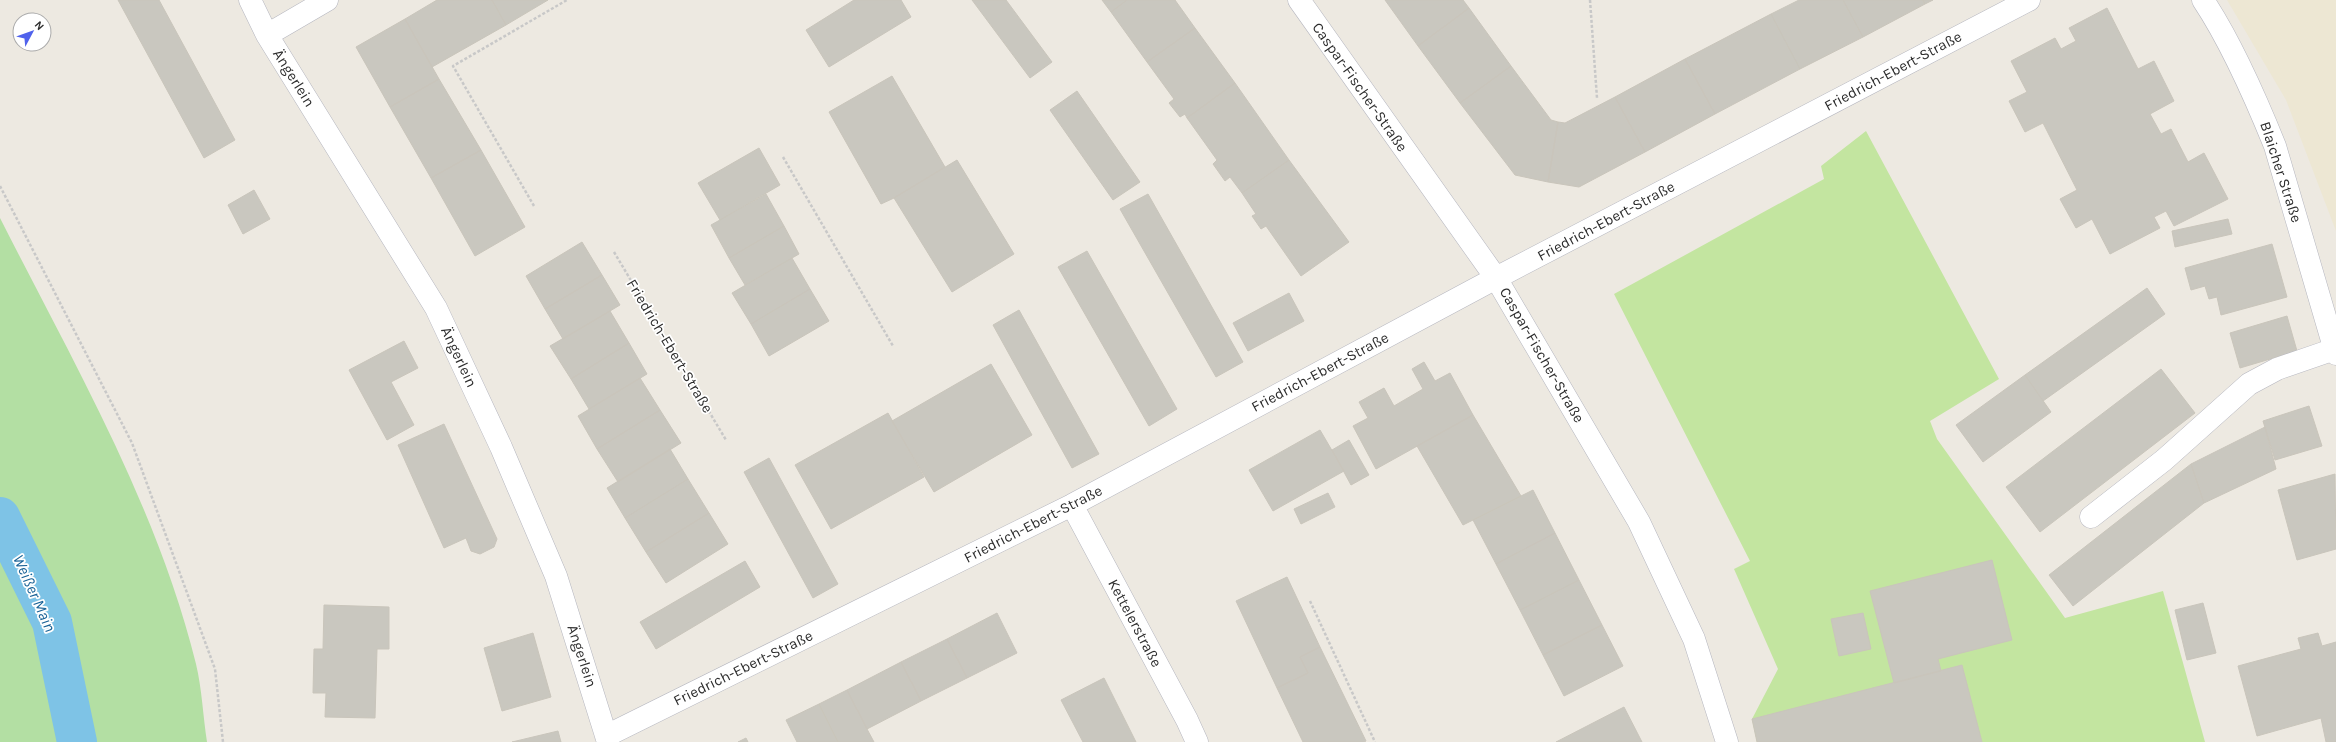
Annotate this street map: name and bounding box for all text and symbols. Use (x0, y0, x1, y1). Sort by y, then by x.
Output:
north arrow (12, 12, 52, 52)
text: N (32, 19, 47, 33)
street label: Caspar-Fischer-Straße (1309, 19, 1411, 155)
street label: Friedrich-Ebert-Straße (1821, 27, 1965, 115)
street label: Ängerlein (269, 46, 319, 110)
street label: Blaicher Straße (2256, 119, 2306, 225)
street label: Friedrich-Ebert-Straße (1534, 177, 1678, 265)
street label: Friedrich-Ebert-Straße (623, 276, 717, 416)
street label: Caspar-Fischer-Straße (1496, 284, 1588, 426)
street label: Ängerlein (437, 324, 481, 390)
street label: Friedrich-Ebert-Straße (1248, 328, 1392, 416)
street label: Friedrich-Ebert-Straße (961, 481, 1105, 567)
water label: Weißer Main (9, 552, 60, 635)
street label: Kettelerstraße (1104, 576, 1166, 670)
street label: Ängerlein (563, 622, 601, 690)
street label: Friedrich-Ebert-Straße (670, 626, 816, 710)

